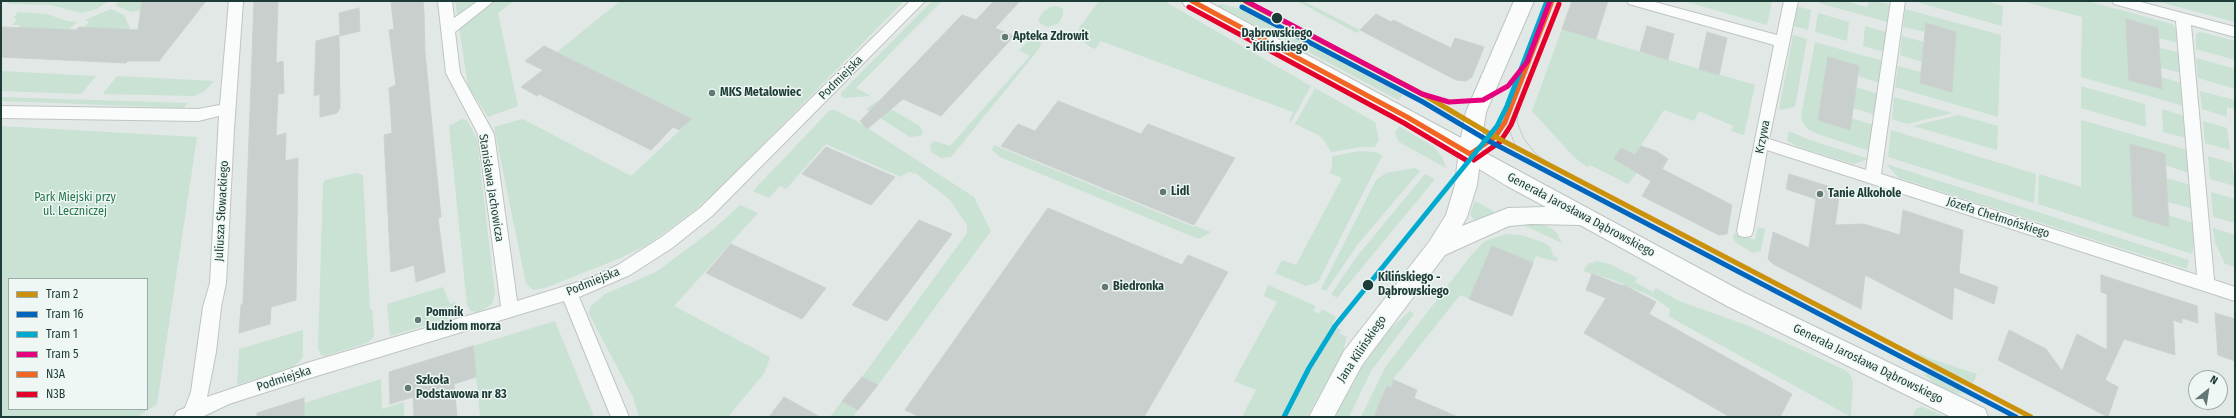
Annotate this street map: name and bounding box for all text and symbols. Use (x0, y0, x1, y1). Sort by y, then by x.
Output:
marker: Dąbrowskiego - Kilińskiego (1270, 11, 1284, 25)
place label: Dąbrowskiego - Kilińskiego (1242, 27, 1312, 55)
place label: Apteka Zdrowit (1013, 30, 1089, 44)
marker: Apteka Zdrowit (1000, 32, 1010, 42)
street label: Podmiejska (816, 53, 866, 103)
place label: MKS Metalowiec (720, 86, 801, 100)
marker: MKS Metalowiec (707, 88, 717, 98)
street label: Krzywa (1753, 119, 1773, 155)
street label: Stanisława Jachowicza (475, 133, 507, 243)
street label: Juliusza Słowackiego (212, 160, 232, 262)
street label: Generała Jarosława Dąbrowskiego (1505, 170, 1657, 260)
place label: Lidl (1171, 185, 1190, 199)
marker: Lidl (1158, 187, 1168, 197)
place label: Tanie Alkohole (1828, 187, 1901, 201)
marker: Tanie Alkohole (1815, 189, 1825, 199)
park label: Park Miejski przy ul. Leczniczej (34, 191, 116, 219)
street label: Józefa Chełmońskiego (1945, 195, 2051, 241)
street label: Podmiejska (564, 265, 622, 299)
place label: Kilińskiego - Dąbrowskiego (1378, 271, 1449, 299)
legend (8, 278, 148, 410)
marker: Kilińskiego - Dąbrowskiego (1361, 278, 1375, 292)
place label: Biedronka (1113, 280, 1164, 294)
marker: Biedronka (1100, 282, 1110, 292)
text: Tram 2 (46, 287, 78, 301)
place label: Pomnik Ludziom morza (426, 306, 501, 334)
text: Tram 16 (46, 307, 84, 321)
street label: Jana Kilińskiego (1334, 313, 1390, 385)
marker: Pomnik Ludziom morza (413, 315, 423, 325)
street label: Generała Jarosława Dąbrowskiego (1791, 321, 1945, 407)
text: Tram 1 (46, 327, 78, 341)
text: Tram 5 (46, 347, 78, 361)
street label: Podmiejska (255, 363, 313, 395)
text: N3A (46, 367, 65, 381)
north arrow (2188, 370, 2228, 410)
text: N (2208, 373, 2220, 387)
place label: Szkoła Podstawowa nr 83 (416, 374, 507, 402)
marker: Szkoła Podstawowa nr 83 (403, 383, 413, 393)
text: N3B (46, 387, 65, 401)

